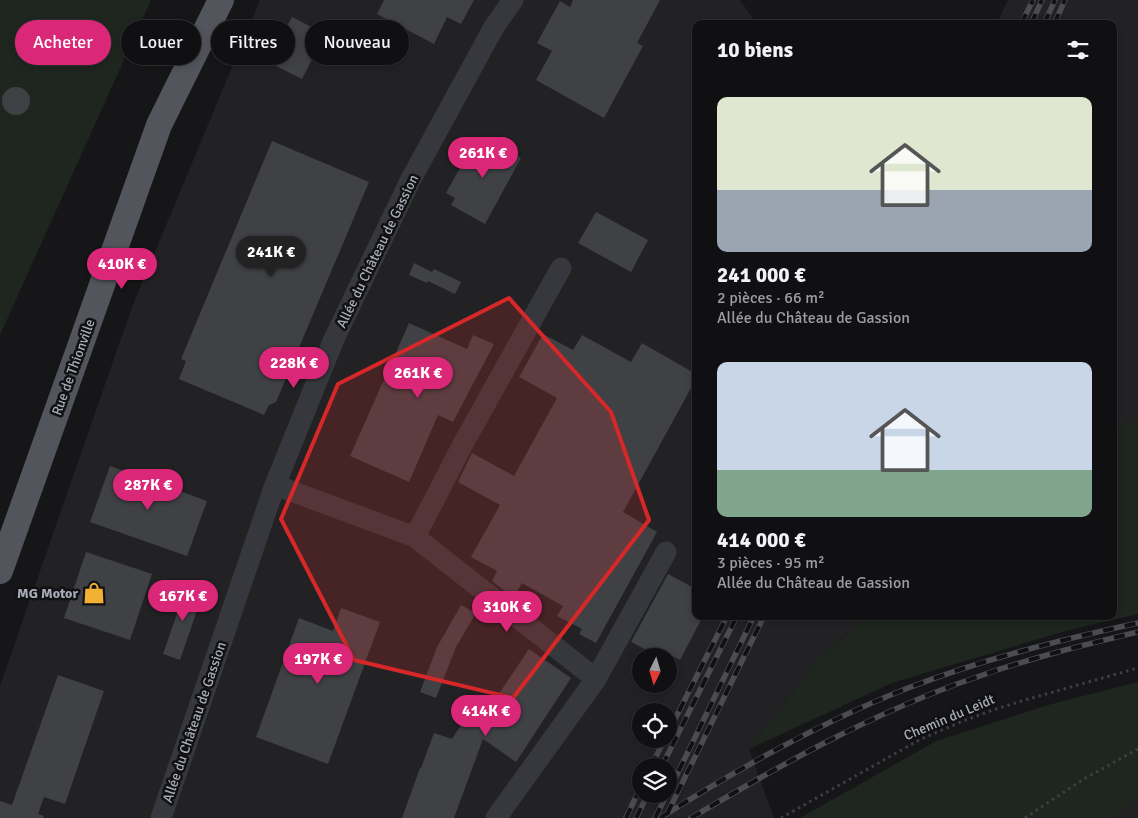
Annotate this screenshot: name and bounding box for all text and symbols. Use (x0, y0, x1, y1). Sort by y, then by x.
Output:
chip: Acheter (15, 20, 111, 65)
chip: Louer (121, 20, 201, 65)
chip: Filtres (211, 20, 295, 65)
chip: Nouveau (305, 20, 409, 65)
icon: filters (1064, 36, 1092, 64)
text: 10 biens (717, 37, 793, 63)
icon: home (860, 130, 950, 220)
pin: 261K € (442, 136, 524, 179)
text: 261K € (459, 143, 507, 163)
street label: Allée du Château de Gassion (333, 172, 422, 331)
pin: 241K € (230, 236, 312, 278)
text: 241K € (247, 242, 295, 262)
pin: 410K € (81, 248, 163, 290)
text: 410K € (98, 254, 146, 274)
text: 241 000 € (717, 262, 806, 288)
text: 2 pièces · 66 m² (717, 288, 825, 308)
text: Allée du Château de Gassion (717, 308, 910, 328)
street label: Rue de Thionville (48, 317, 99, 418)
pin: 228K € (253, 346, 335, 389)
text: 228K € (270, 353, 318, 373)
pin: 261K € (377, 356, 459, 399)
text: 261K € (394, 363, 442, 383)
icon: home (860, 395, 950, 485)
pin: 287K € (107, 468, 189, 511)
text: 287K € (124, 475, 172, 495)
text: 414 000 € (717, 527, 806, 553)
text: 3 pièces · 95 m² (717, 553, 825, 573)
text: Allée du Château de Gassion (717, 573, 910, 593)
shop icon: MG Motor (81, 580, 107, 606)
pin: 167K € (142, 580, 224, 622)
place label: MG Motor (17, 585, 78, 602)
text: 167K € (159, 586, 207, 606)
pin: 310K € (466, 590, 548, 633)
text: 310K € (483, 597, 531, 617)
street label: Allée du Château de Gassion (159, 640, 230, 805)
pin: 197K € (277, 642, 359, 685)
north arrow (632, 648, 678, 692)
map controls (632, 648, 677, 803)
text: 197K € (294, 649, 342, 669)
street label: Chemin du Leidt (901, 691, 997, 744)
pin: 414K € (445, 694, 527, 737)
text: 414K € (462, 701, 510, 721)
button: locate (632, 703, 677, 748)
button: layers (632, 758, 677, 803)

